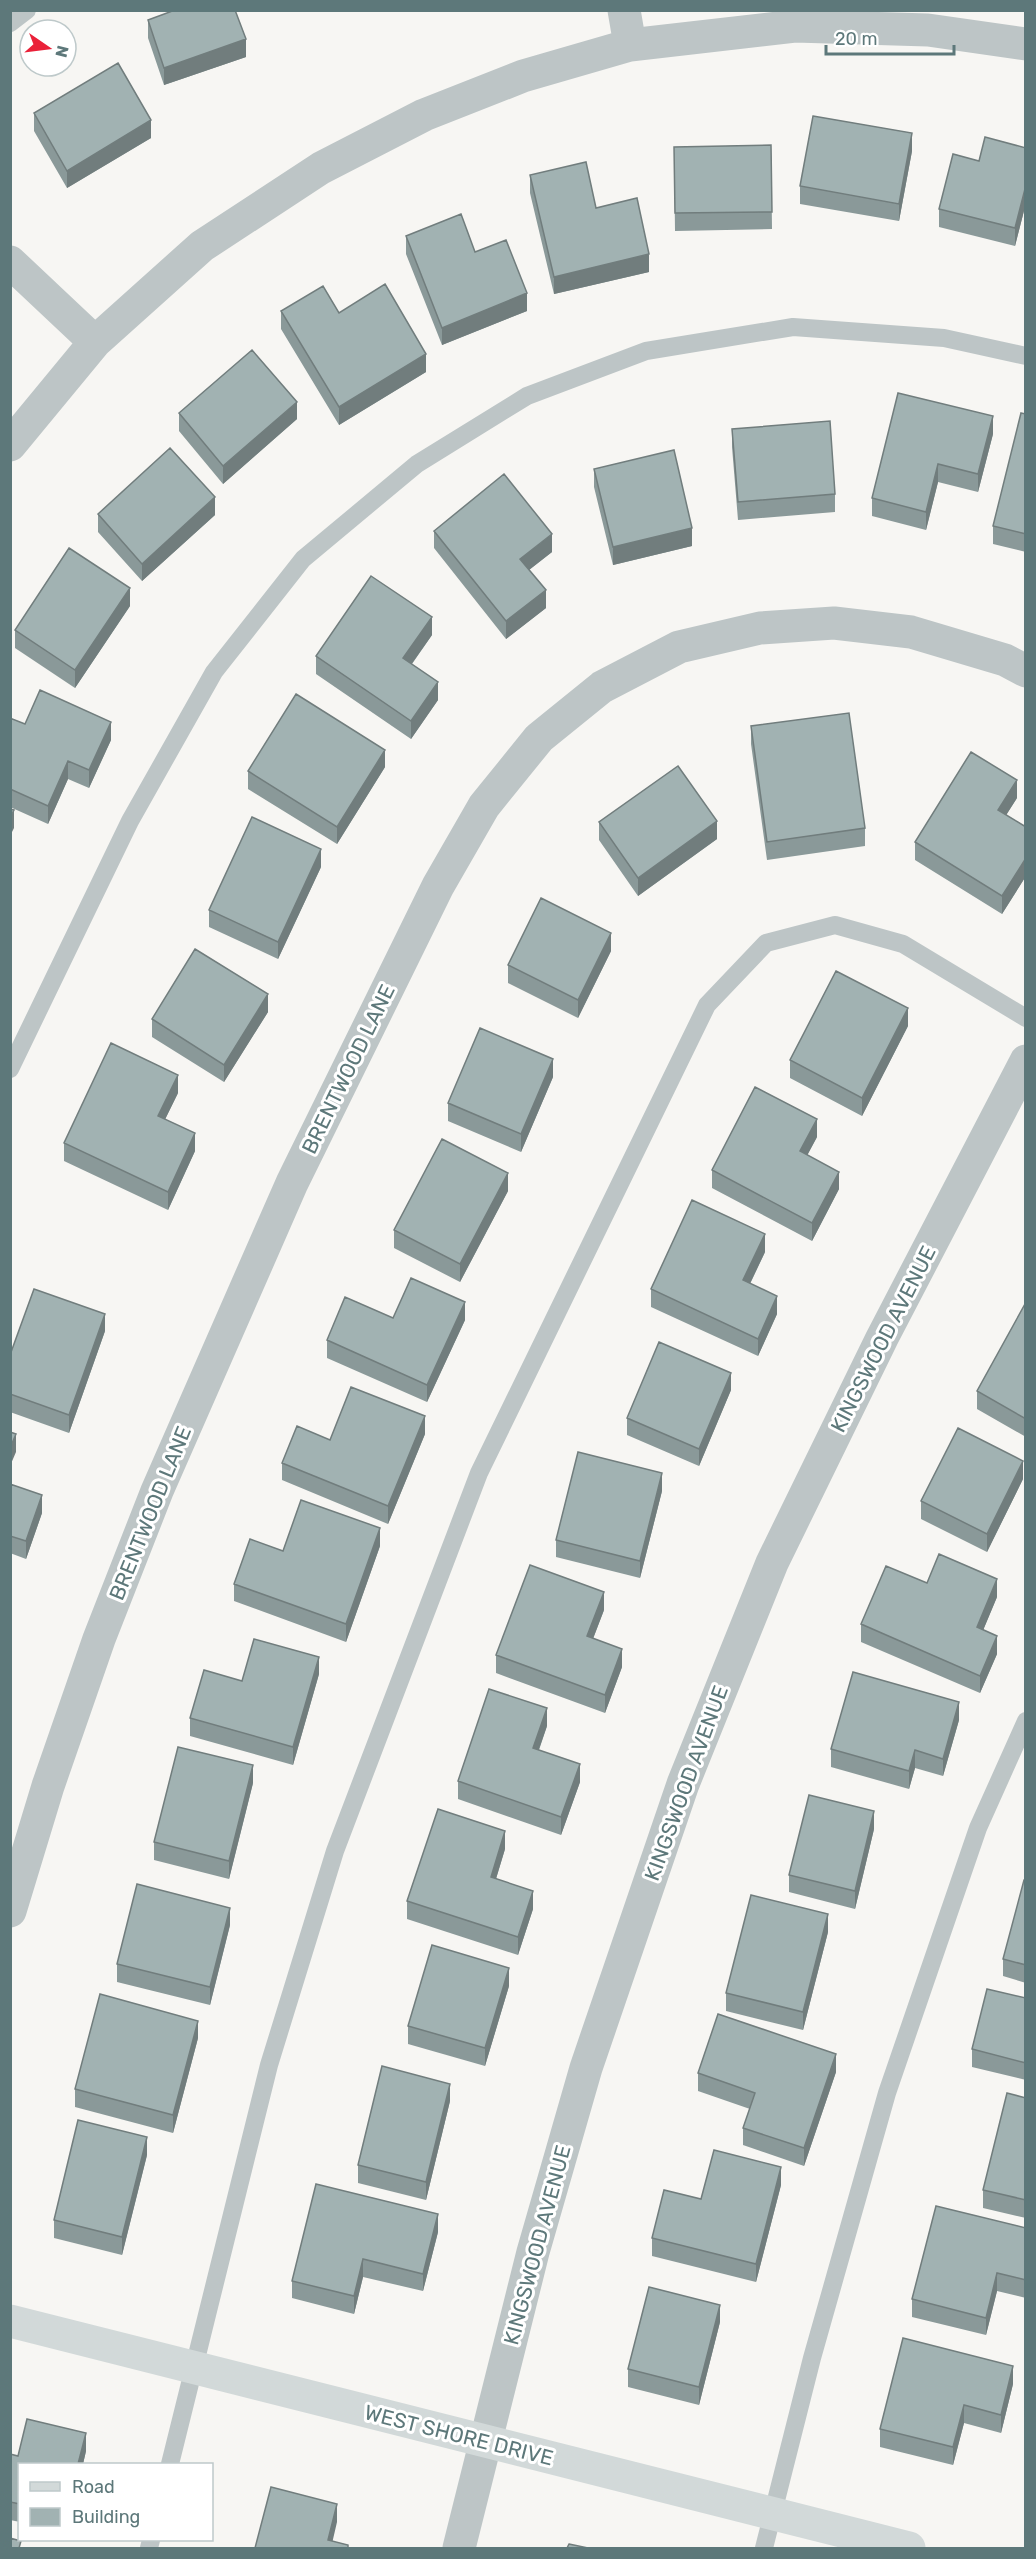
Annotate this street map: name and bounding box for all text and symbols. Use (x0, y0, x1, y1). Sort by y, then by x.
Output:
north arrow (18, 18, 78, 78)
scale bar (826, 18, 954, 56)
text: 20 m (835, 28, 877, 50)
text: N (51, 44, 73, 59)
street label: BRENTWOOD LANE (296, 980, 400, 1158)
street label: KINGSWOOD AVENUE (825, 1242, 941, 1436)
street label: BRENTWOOD LANE (104, 1422, 196, 1604)
street label: KINGSWOOD AVENUE (639, 1682, 733, 1884)
street label: KINGSWOOD AVENUE (498, 2142, 576, 2348)
street label: WEST SHORE DRIVE (362, 2399, 556, 2471)
legend (18, 2463, 213, 2541)
text: Road (72, 2476, 115, 2498)
text: Building (72, 2506, 140, 2528)

